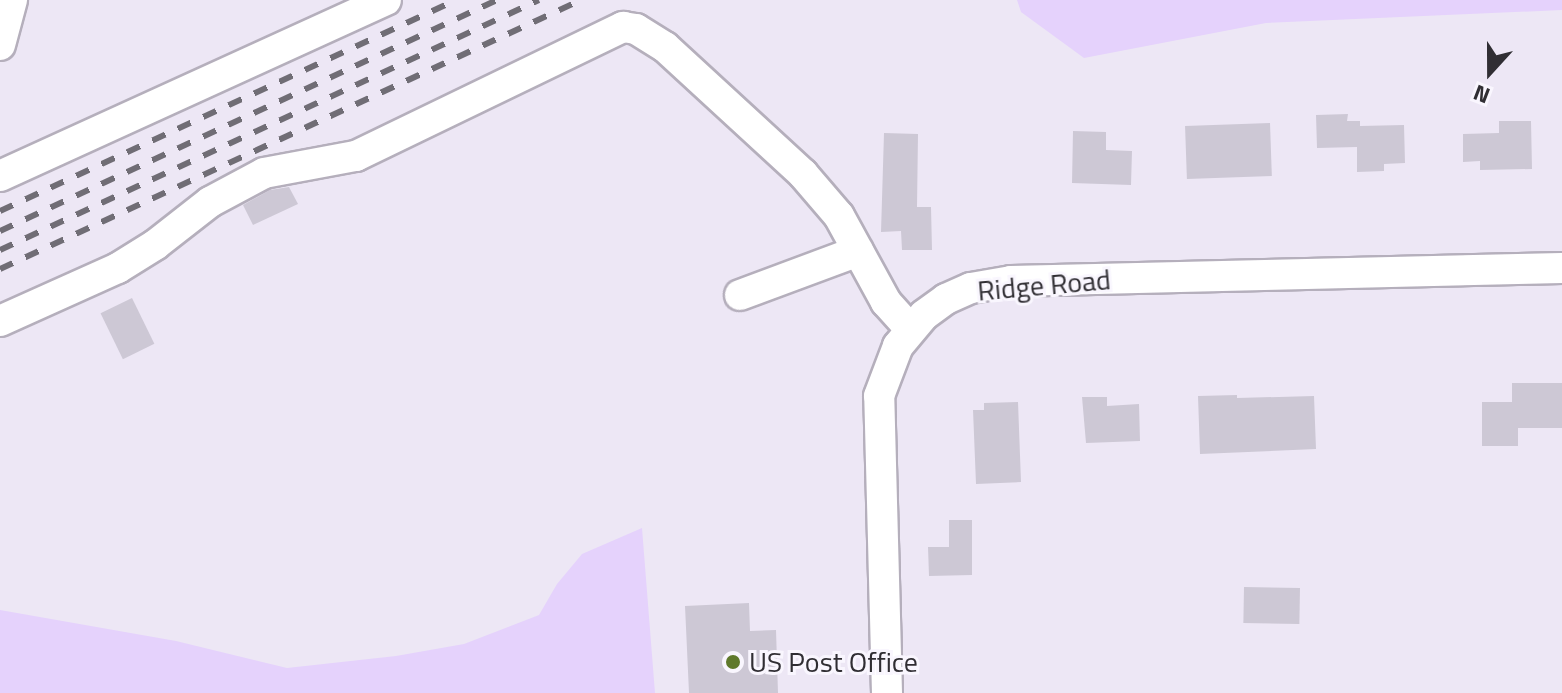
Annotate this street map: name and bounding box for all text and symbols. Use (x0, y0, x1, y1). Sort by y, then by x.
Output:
north arrow (1450, 32, 1530, 112)
text: N (1468, 76, 1495, 113)
street label: Ridge Road (976, 262, 1112, 308)
place label: US Post Office (749, 645, 918, 679)
marker: US Post Office (724, 653, 742, 671)

